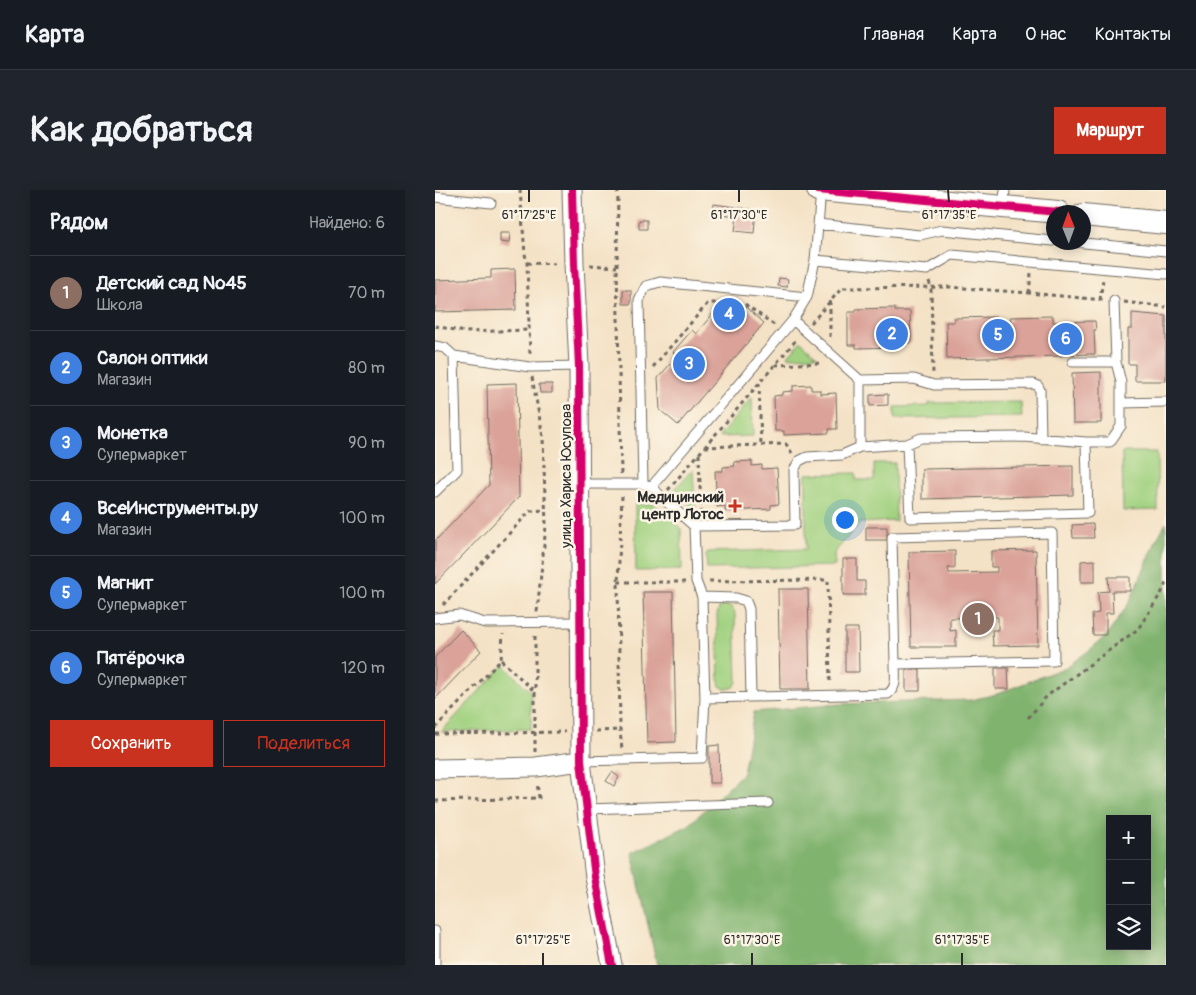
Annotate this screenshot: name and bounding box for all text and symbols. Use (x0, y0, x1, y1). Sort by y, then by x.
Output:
text: Карта (25, 20, 84, 49)
text: Главная (863, 23, 924, 46)
text: Карта (952, 23, 997, 46)
text: О нас (1025, 23, 1067, 46)
text: Контакты (1095, 23, 1171, 46)
button: Маршрут (1054, 107, 1166, 154)
text: Как добраться (30, 108, 253, 152)
north arrow (1046, 205, 1091, 250)
text: 61°17'25"E (502, 208, 556, 223)
text: 61°17'30"E (711, 208, 767, 223)
text: 61°17'35"E (922, 208, 976, 223)
text: Рядом (50, 209, 108, 236)
text: Найдено: 6 (309, 213, 385, 233)
text: Детский сад №45 (97, 271, 247, 295)
text: 1 (63, 283, 69, 303)
text: 70 m (348, 283, 385, 303)
text: Школа (97, 295, 143, 315)
pin: 4 (713, 295, 745, 333)
pin: 2 (876, 315, 908, 353)
pin: 5 (982, 316, 1014, 354)
pin: 6 (1050, 320, 1082, 358)
pin: 3 (673, 345, 705, 383)
text: Салон оптики (97, 346, 207, 370)
text: 2 (62, 358, 70, 378)
text: 80 m (348, 358, 385, 378)
text: Магазин (97, 370, 152, 390)
street label: улица Хариса Юсупова (557, 404, 576, 549)
text: Монетка (97, 421, 168, 445)
text: 3 (62, 433, 70, 453)
text: 90 m (348, 433, 385, 453)
text: Супермаркет (97, 445, 187, 465)
place label: Медицинский центр Лотос (637, 488, 724, 524)
text: ВсеИнструменты.ру (97, 496, 258, 520)
marker: Медицинский центр Лотос (728, 499, 742, 513)
your location (832, 507, 858, 533)
text: 4 (61, 508, 71, 528)
text: 100 m (339, 508, 385, 528)
text: Магазин (97, 520, 152, 540)
text: Магнит (97, 571, 153, 595)
text: 5 (62, 583, 70, 603)
text: 100 m (339, 583, 385, 603)
text: Супермаркет (97, 595, 187, 615)
pin: 1 (962, 600, 994, 638)
text: Пятёрочка (97, 646, 185, 670)
text: 6 (61, 658, 71, 678)
text: 120 m (341, 658, 385, 678)
text: Супермаркет (97, 670, 187, 690)
button: Сохранить (50, 720, 213, 767)
button: Поделиться (223, 720, 385, 767)
map controls (1106, 815, 1151, 950)
button: + (1106, 815, 1151, 860)
button: − (1106, 860, 1151, 905)
button: layers (1106, 905, 1151, 950)
text: 61°17'25"E (516, 933, 570, 948)
text: 61°17'30"E (724, 933, 780, 948)
text: 61°17'35"E (935, 933, 989, 948)

